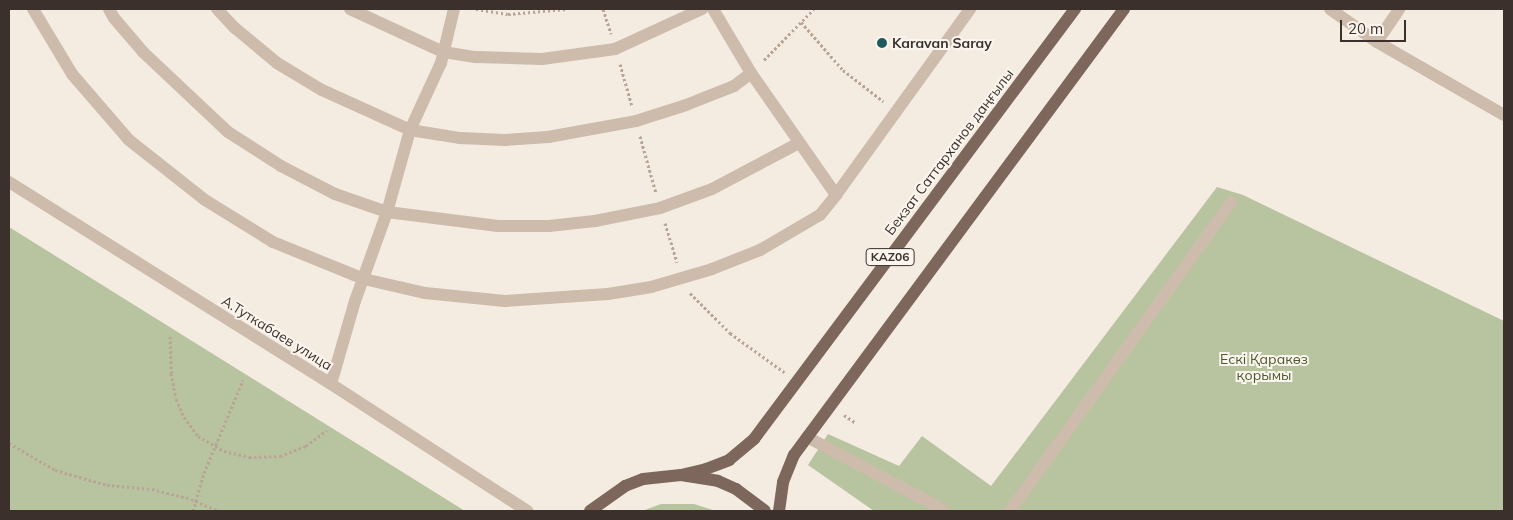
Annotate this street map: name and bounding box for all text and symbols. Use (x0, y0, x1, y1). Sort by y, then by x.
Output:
scale bar (1343, 10, 1409, 42)
text: 20 m (1348, 19, 1383, 38)
place label: Karavan Saray (892, 35, 992, 51)
marker: Karavan Saray (876, 37, 888, 49)
street label: Бекзат Саттарханов даңғылы (881, 66, 1017, 238)
road number: KАZ06 (865, 248, 915, 266)
street label: А.Туткабаев улица (219, 292, 335, 374)
park label: Ескі Қаракөз қорымы (1220, 351, 1308, 384)

